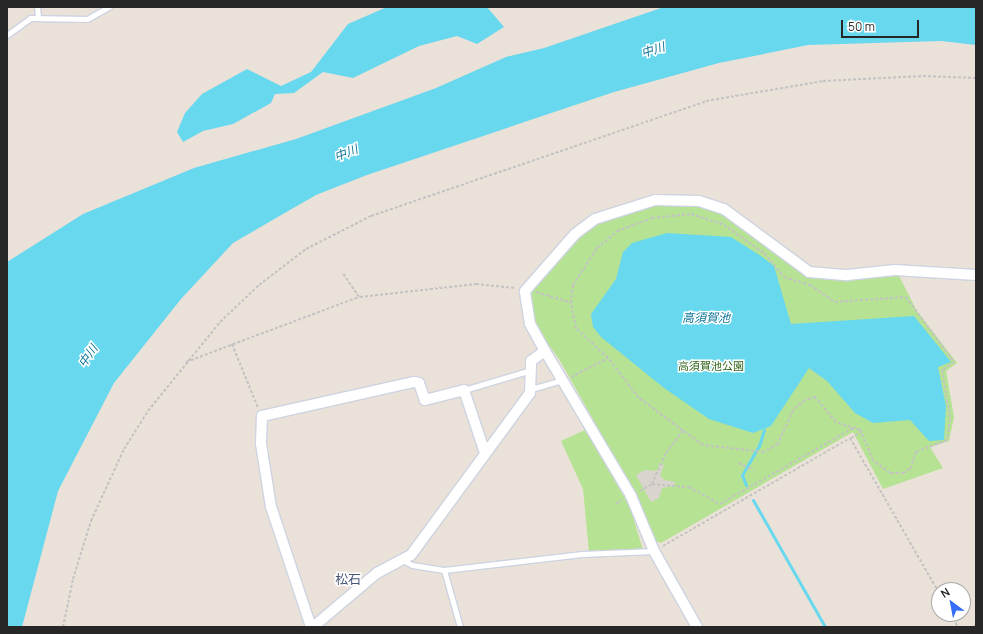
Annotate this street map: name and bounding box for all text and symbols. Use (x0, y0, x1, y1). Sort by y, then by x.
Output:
scale bar (843, 12, 921, 38)
text: 50 m (848, 18, 875, 35)
water label: 中川 (639, 39, 667, 61)
water label: 中川 (332, 142, 360, 164)
water label: 高須賀池 (682, 311, 730, 325)
water label: 中川 (75, 342, 101, 370)
park label: 高須賀池公園 (678, 359, 744, 373)
district label: 松石 (335, 571, 361, 587)
north arrow (931, 582, 971, 622)
text: N (938, 584, 952, 601)

